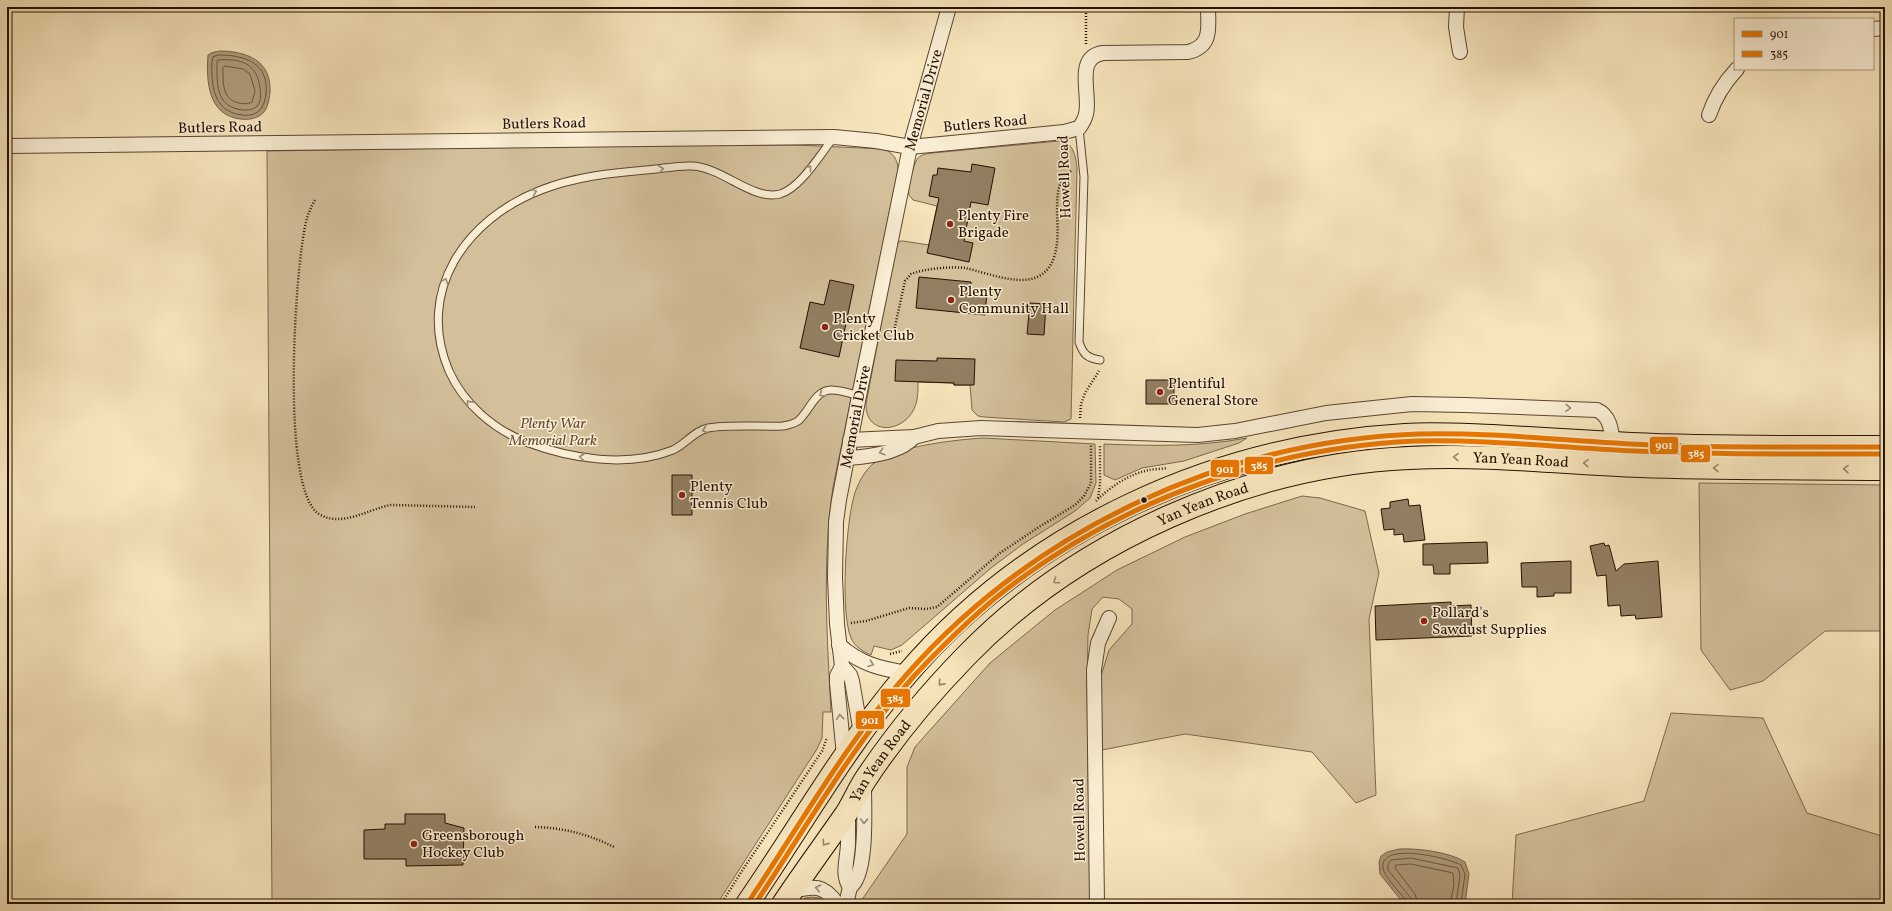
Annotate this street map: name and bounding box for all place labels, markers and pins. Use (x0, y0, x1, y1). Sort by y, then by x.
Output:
place label: Plenty Fire Brigade (958, 206, 1029, 244)
marker: Plenty Fire Brigade (945, 219, 955, 229)
place label: Plenty Community Hall (959, 282, 1069, 320)
marker: Plenty Community Hall (946, 295, 956, 305)
place label: Plenty Cricket Club (833, 309, 914, 347)
marker: Plenty Cricket Club (820, 322, 830, 332)
place label: Plentiful General Store (1168, 374, 1258, 412)
marker: Plentiful General Store (1155, 387, 1165, 397)
place label: Plenty Tennis Club (690, 477, 768, 515)
marker: Plenty Tennis Club (677, 490, 687, 500)
unlabelled marker (1139, 495, 1149, 505)
place label: Pollard's Sawdust Supplies (1432, 603, 1547, 641)
marker: Pollard's Sawdust Supplies (1419, 616, 1429, 626)
place label: Greensborough Hockey Club (422, 826, 524, 864)
marker: Greensborough Hockey Club (409, 839, 419, 849)

